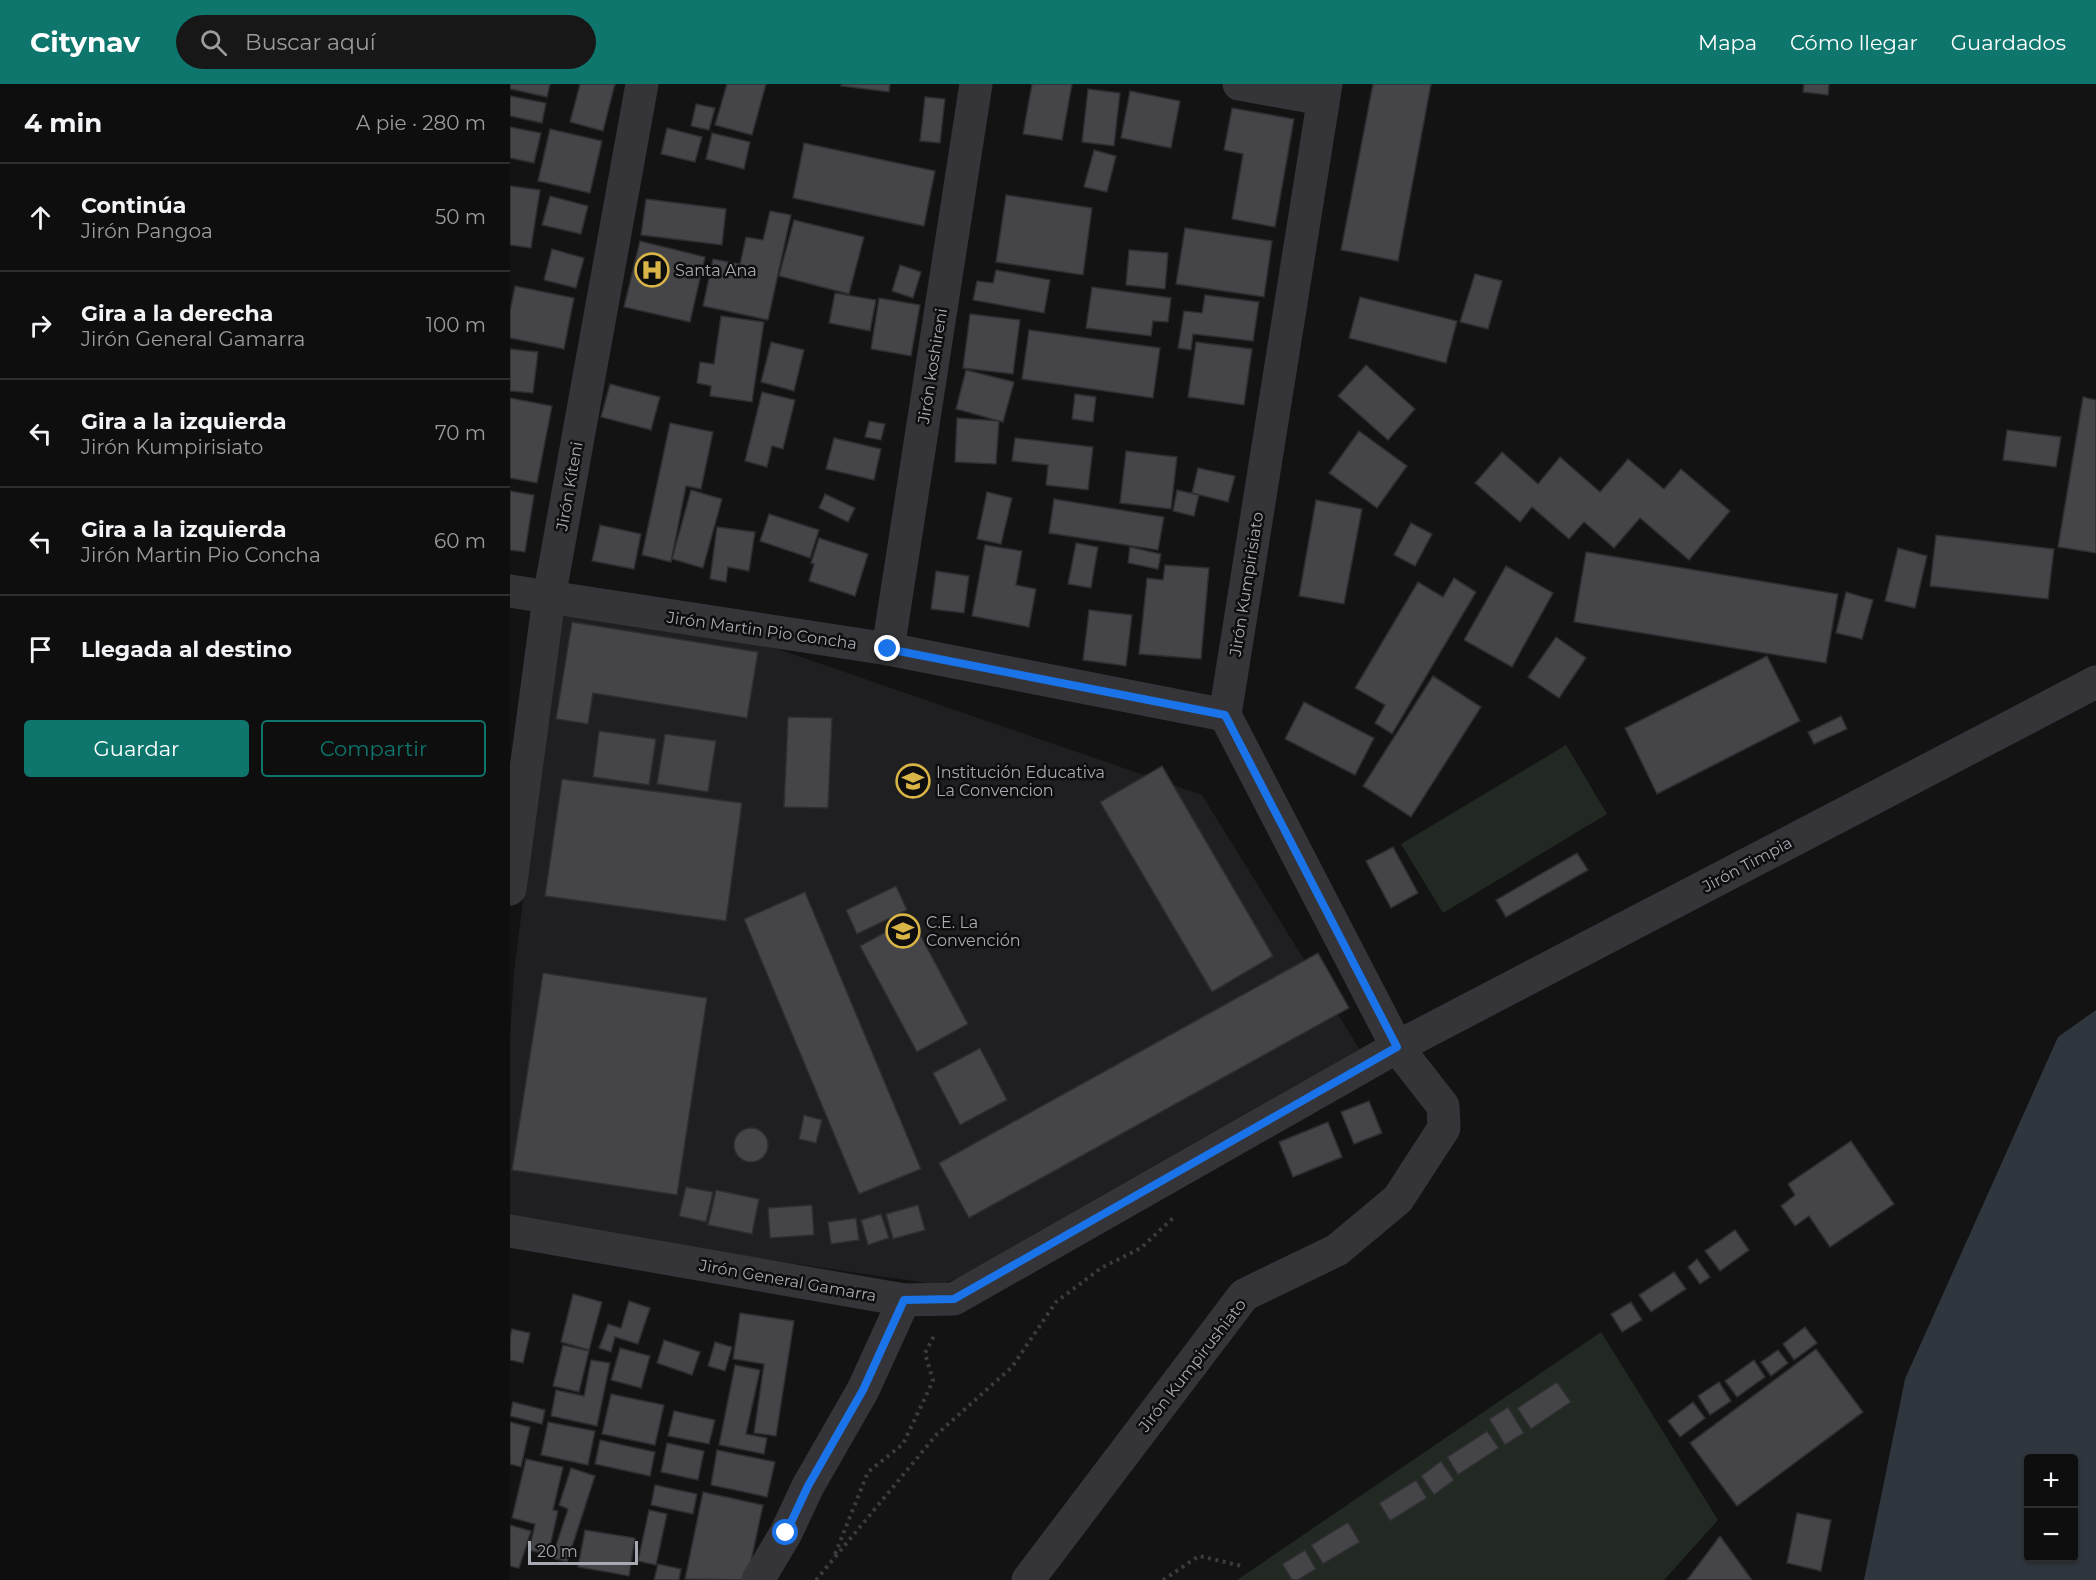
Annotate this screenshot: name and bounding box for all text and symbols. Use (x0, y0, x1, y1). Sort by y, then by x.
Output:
search box (176, 15, 596, 69)
text: Citynav (30, 25, 140, 59)
icon: search (197, 26, 230, 59)
text: Buscar aquí (245, 29, 376, 56)
text: Mapa (1698, 30, 1757, 55)
text: Cómo llegar (1790, 30, 1918, 55)
text: Guardados (1951, 30, 2066, 55)
text: 4 min (24, 107, 102, 139)
text: A pie · 280 m (356, 111, 486, 135)
text: Continúa (81, 192, 186, 219)
icon: ahead (24, 201, 57, 234)
text: 50 m (435, 205, 486, 229)
text: Jirón Pangoa (81, 219, 213, 243)
hospital icon: Santa Ana (634, 252, 670, 288)
place label: Santa Ana (675, 261, 757, 280)
text: Gira a la derecha (81, 300, 273, 327)
street label: Jirón koshireni (914, 307, 951, 426)
icon: right (24, 309, 57, 342)
text: 100 m (426, 313, 486, 337)
text: Jirón General Gamarra (81, 327, 305, 351)
text: Gira a la izquierda (81, 408, 287, 435)
icon: left (24, 417, 57, 450)
text: 70 m (435, 421, 486, 445)
text: Jirón Kumpirisiato (81, 435, 263, 459)
street label: Jirón Kiteni (552, 440, 587, 533)
street label: Jirón Kumpirisiato (1226, 511, 1267, 659)
text: Gira a la izquierda (81, 516, 287, 543)
icon: left (24, 525, 57, 558)
text: 60 m (434, 529, 486, 553)
text: Jirón Martin Pio Concha (81, 543, 321, 567)
street label: Jirón Martin Pio Concha (665, 608, 858, 653)
icon: arrive (24, 633, 57, 666)
route end (874, 635, 900, 661)
text: Llegada al destino (81, 636, 292, 663)
button: Guardar (24, 720, 249, 777)
button: Compartir (261, 720, 486, 777)
school or university icon: Institución Educativa La Convencion (895, 763, 931, 799)
place label: Institución Educativa La Convencion (936, 763, 1105, 800)
street label: Jirón Timpia (1698, 833, 1795, 896)
school or university icon: C.E. La Convención (885, 913, 921, 949)
place label: C.E. La Convención (926, 913, 1021, 950)
street label: Jirón General Gamarra (697, 1255, 878, 1305)
street label: Jirón Kumpirushiato (1134, 1295, 1250, 1436)
map controls (2024, 1454, 2078, 1562)
button: + (2024, 1454, 2078, 1508)
button: − (2024, 1508, 2078, 1562)
route start (772, 1519, 798, 1545)
scale bar (528, 1538, 638, 1566)
text: 20 m (537, 1542, 578, 1561)

